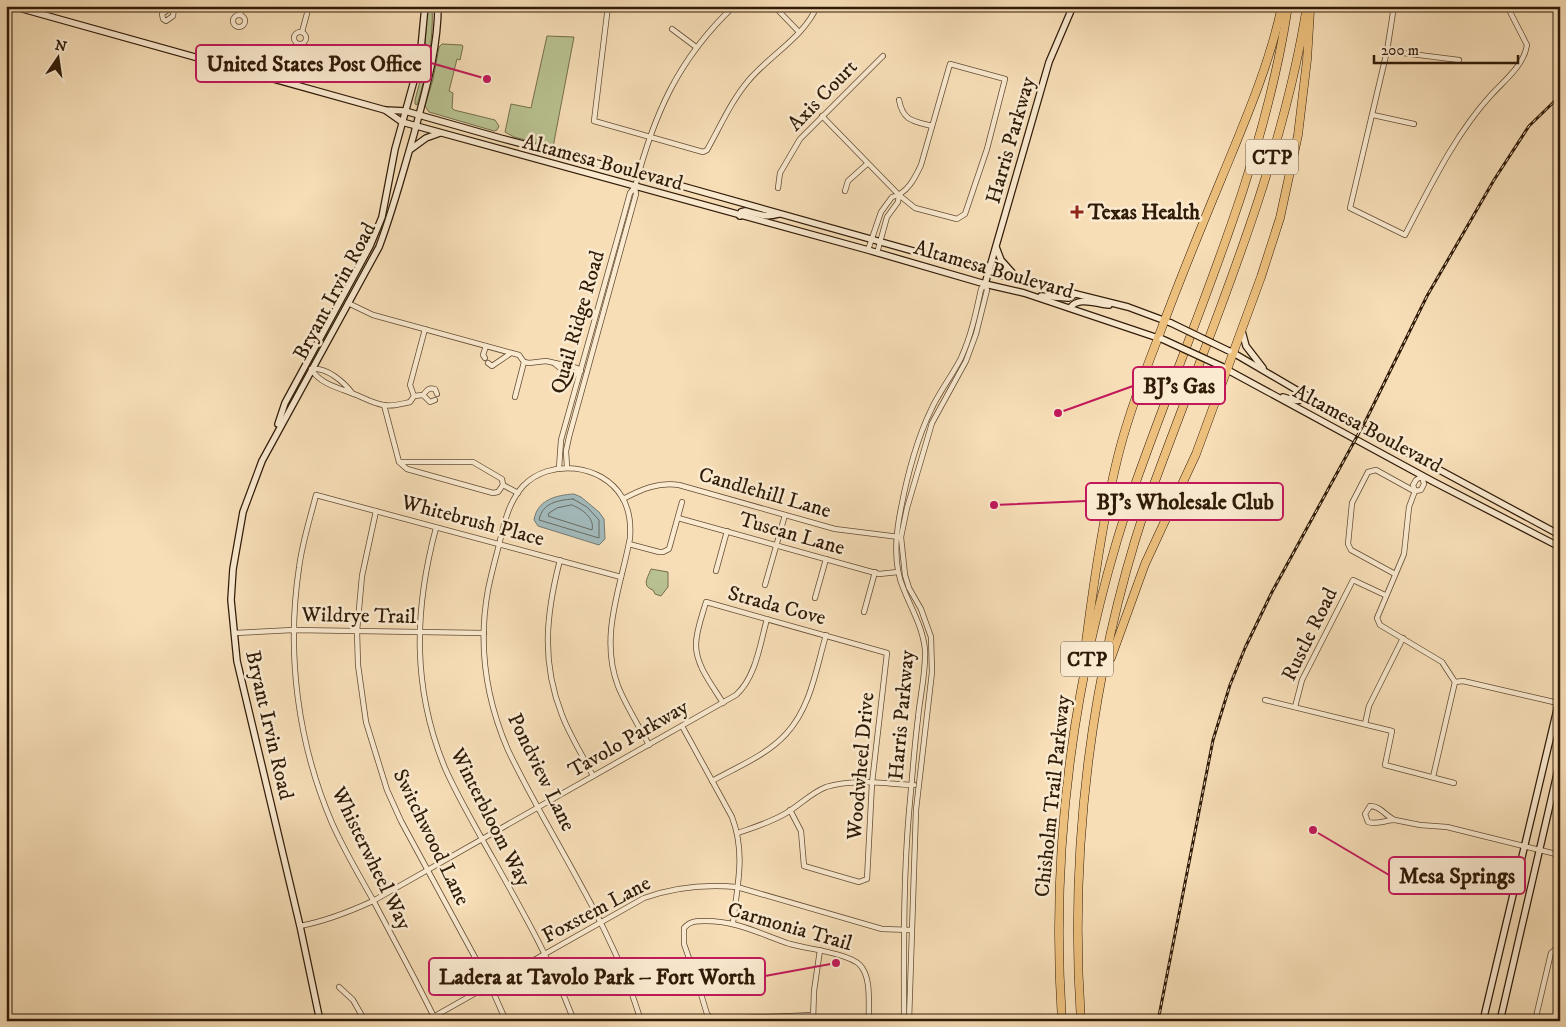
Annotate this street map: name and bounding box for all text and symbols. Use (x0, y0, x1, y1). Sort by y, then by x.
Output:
north arrow (32, 32, 82, 82)
scale bar (1374, 32, 1517, 64)
text: N (53, 36, 69, 56)
text: 200 m (1381, 41, 1419, 60)
callout: United States Post Office (196, 45, 431, 82)
text: United States Post Office (206, 51, 422, 78)
street label: Axis Court (782, 54, 863, 137)
street label: Harris Parkway (980, 73, 1042, 207)
street label: Altamesa Boulevard (520, 129, 686, 197)
road number: CTP (1246, 140, 1298, 174)
place label: Texas Health (1087, 200, 1201, 226)
marker: Texas Health (1070, 205, 1084, 219)
street label: Bryant Irvin Road (288, 218, 382, 365)
street label: Altamesa Boulevard (911, 235, 1077, 305)
street label: Quail Ridge Road (545, 247, 611, 397)
callout: BJ's Gas (1133, 367, 1225, 404)
text: BJ's Gas (1143, 373, 1216, 400)
street label: Altamesa Boulevard (1289, 379, 1447, 479)
street label: Candlehill Lane (696, 462, 834, 524)
callout: BJ's Wholesale Club (1086, 483, 1283, 520)
street label: Whitebrush Place (397, 489, 547, 553)
text: BJ's Wholesale Club (1096, 489, 1274, 516)
street label: Tuscan Lane (736, 506, 848, 562)
street label: Strada Cove (725, 580, 829, 632)
street label: Rustle Road (1276, 583, 1344, 685)
street label: Wildrye Trail (300, 602, 417, 630)
road number: CTP (1061, 642, 1113, 676)
street label: Bryant Irvin Road (239, 648, 299, 803)
street label: Harris Parkway (883, 648, 921, 781)
street label: Woodwheel Drive (842, 691, 880, 842)
street label: Tavolo Parkway (564, 693, 694, 784)
street label: Chisholm Trail Parkway (1029, 693, 1077, 898)
street label: Pondview Lane (501, 709, 581, 836)
street label: Winterbloom Way (444, 743, 537, 892)
street label: Switchwood Lane (387, 765, 476, 910)
street label: Whisterwheel Way (325, 782, 417, 935)
callout: Mesa Springs (1389, 857, 1525, 894)
text: Mesa Springs (1399, 863, 1516, 890)
street label: Foxstem Lane (538, 870, 655, 949)
street label: Carmonia Trail (724, 897, 856, 957)
callout: Ladera at Tavolo Park – Fort Worth (429, 958, 765, 995)
text: Ladera at Tavolo Park – Fort Worth (439, 964, 756, 991)

